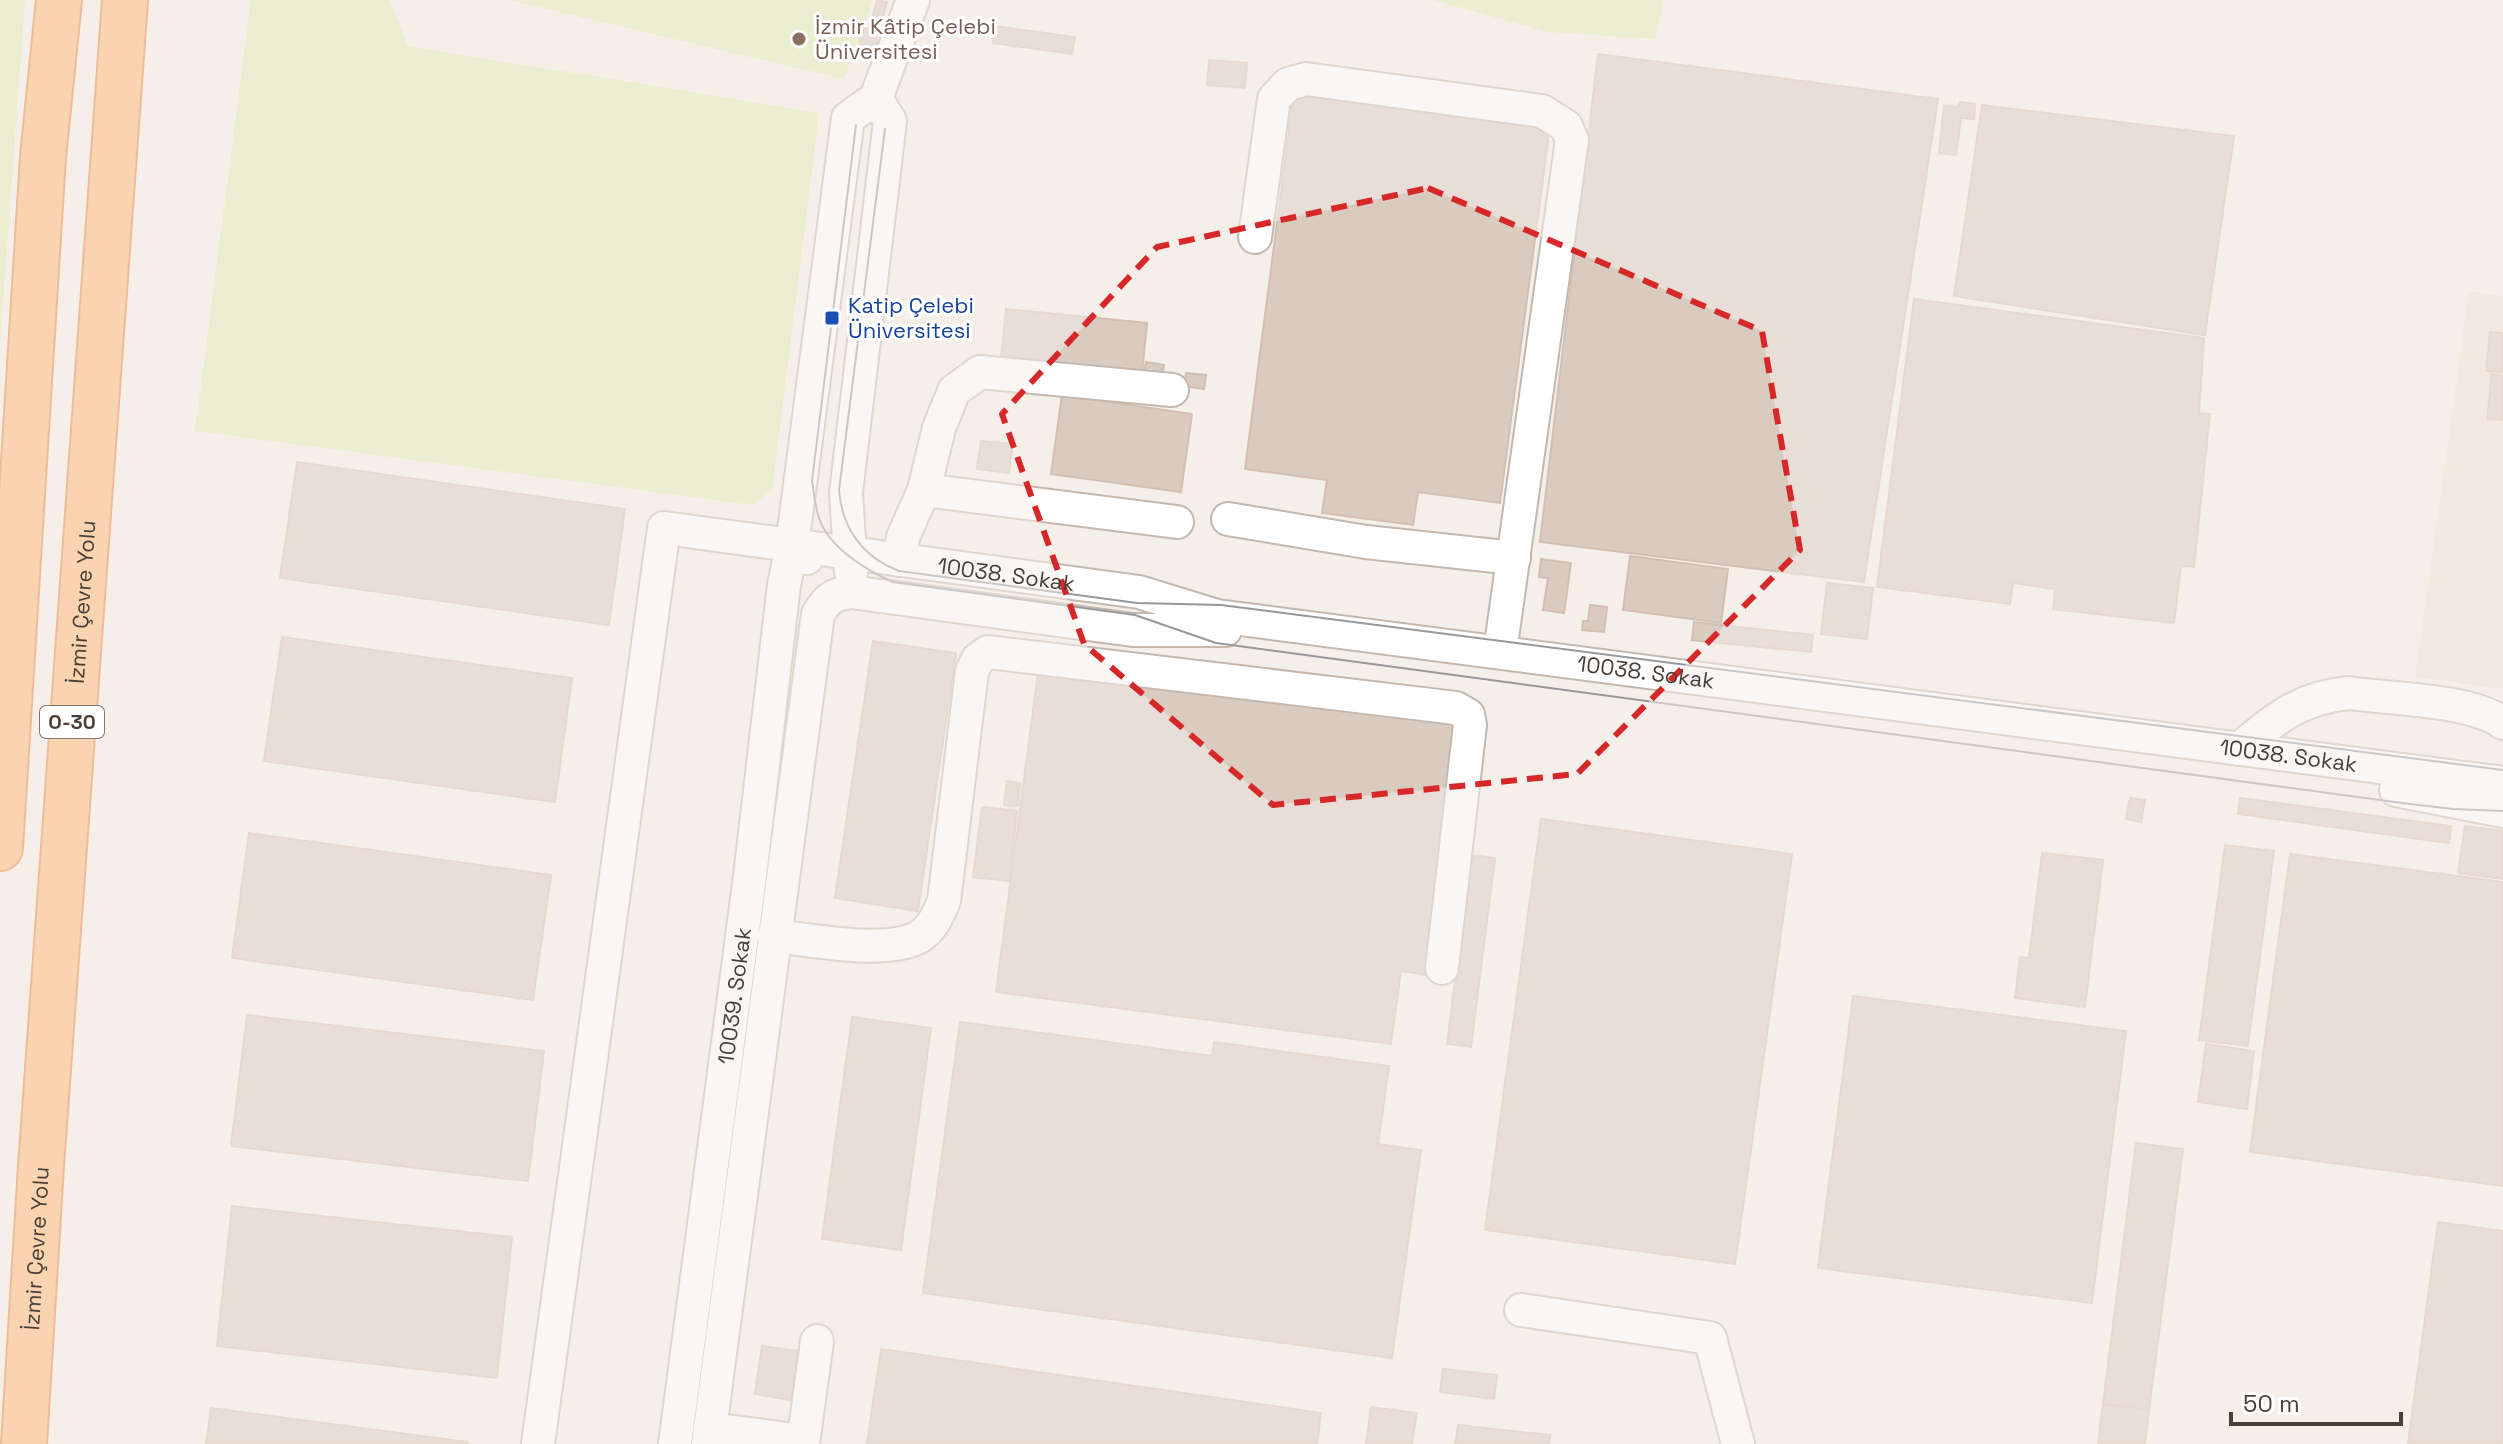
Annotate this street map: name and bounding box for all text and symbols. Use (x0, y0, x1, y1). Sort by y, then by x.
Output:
place label: İzmir Kâtip Çelebi Üniversitesi (815, 12, 996, 65)
marker: İzmir Kâtip Çelebi Üniversitesi (790, 30, 808, 48)
place label: Katip Çelebi Üniversitesi (848, 291, 974, 344)
marker: Katip Çelebi Üniversitesi (823, 309, 841, 327)
street label: İzmir Çevre Yolu (62, 519, 101, 685)
street label: 10038. Sokak (936, 551, 1077, 597)
street label: 10038. Sokak (1576, 649, 1716, 694)
road number: O-30 (40, 706, 104, 738)
street label: 10038. Sokak (2218, 732, 2359, 778)
street label: 10039. Sokak (711, 926, 757, 1066)
street label: İzmir Çevre Yolu (17, 1166, 55, 1331)
scale bar (2231, 1376, 2401, 1426)
text: 50 m (2243, 1388, 2300, 1419)

